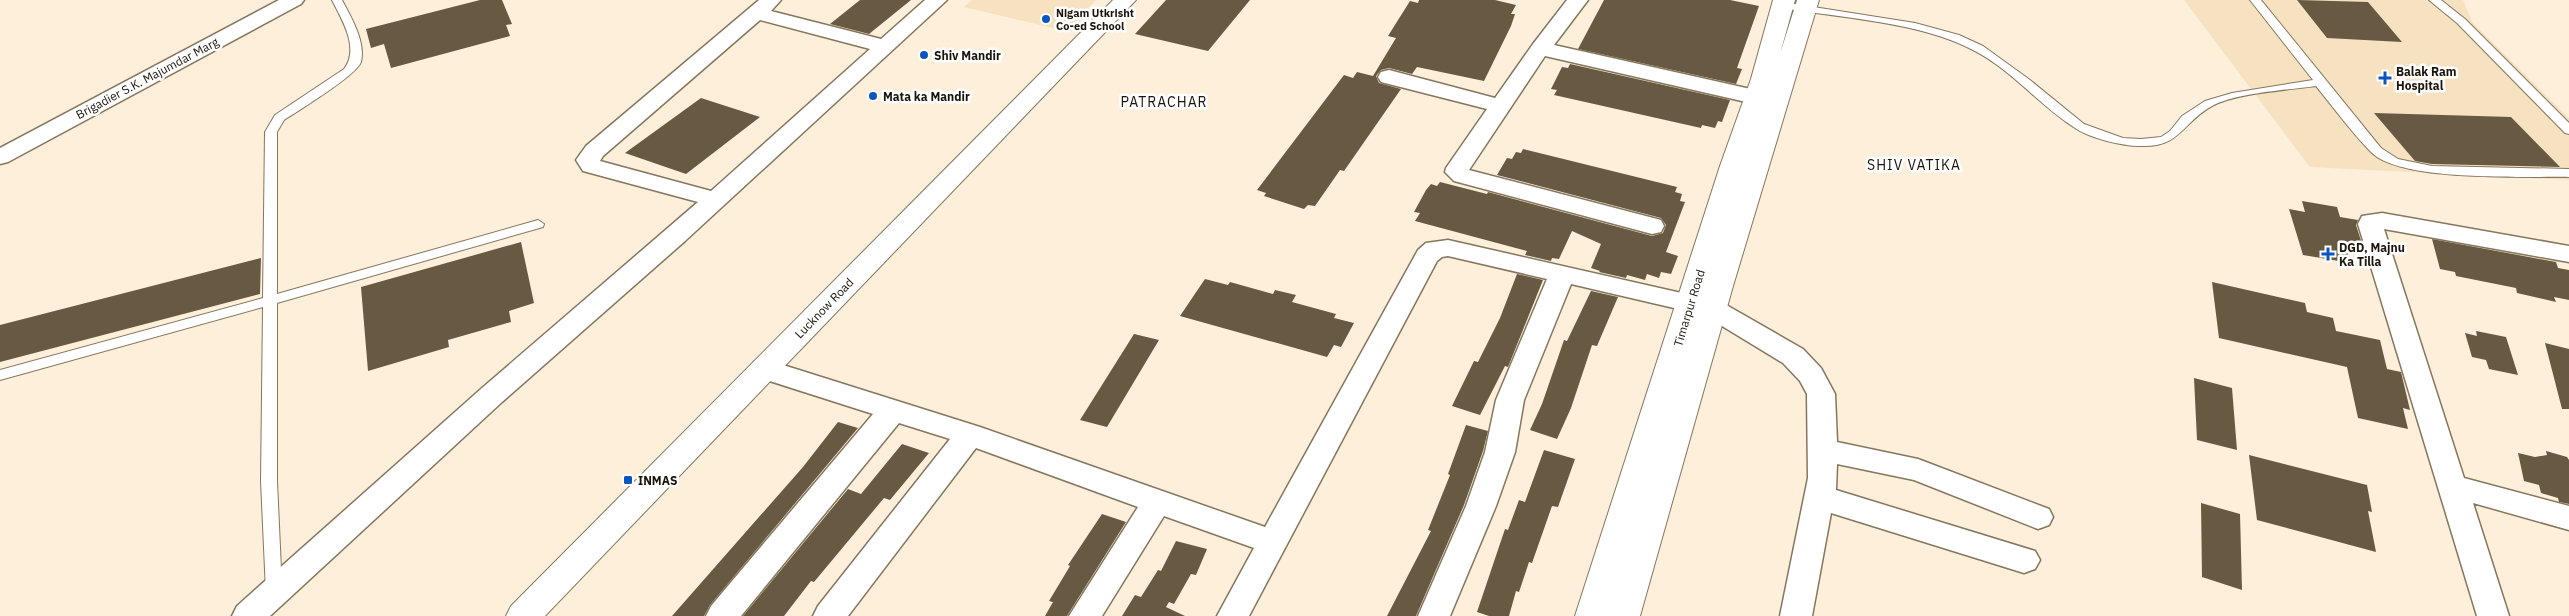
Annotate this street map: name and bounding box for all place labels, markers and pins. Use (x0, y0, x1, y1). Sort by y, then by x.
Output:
place label: Nigam Utkrisht Co-ed School (1056, 6, 1134, 33)
marker: Nigam Utkrisht Co-ed School (1040, 13, 1052, 25)
place label: Shiv Mandir (934, 48, 1001, 63)
marker: Shiv Mandir (918, 49, 930, 61)
place label: Balak Ram Hospital (2396, 64, 2457, 93)
marker: Balak Ram Hospital (2378, 71, 2392, 85)
place label: Mata ka Mandir (883, 89, 970, 104)
marker: Mata ka Mandir (867, 90, 879, 102)
place label: DGD, Majnu Ka Tilla (2339, 240, 2405, 269)
marker: DGD, Majnu Ka Tilla (2321, 247, 2335, 261)
place label: INMAS (638, 473, 677, 488)
marker: INMAS (622, 474, 634, 486)

